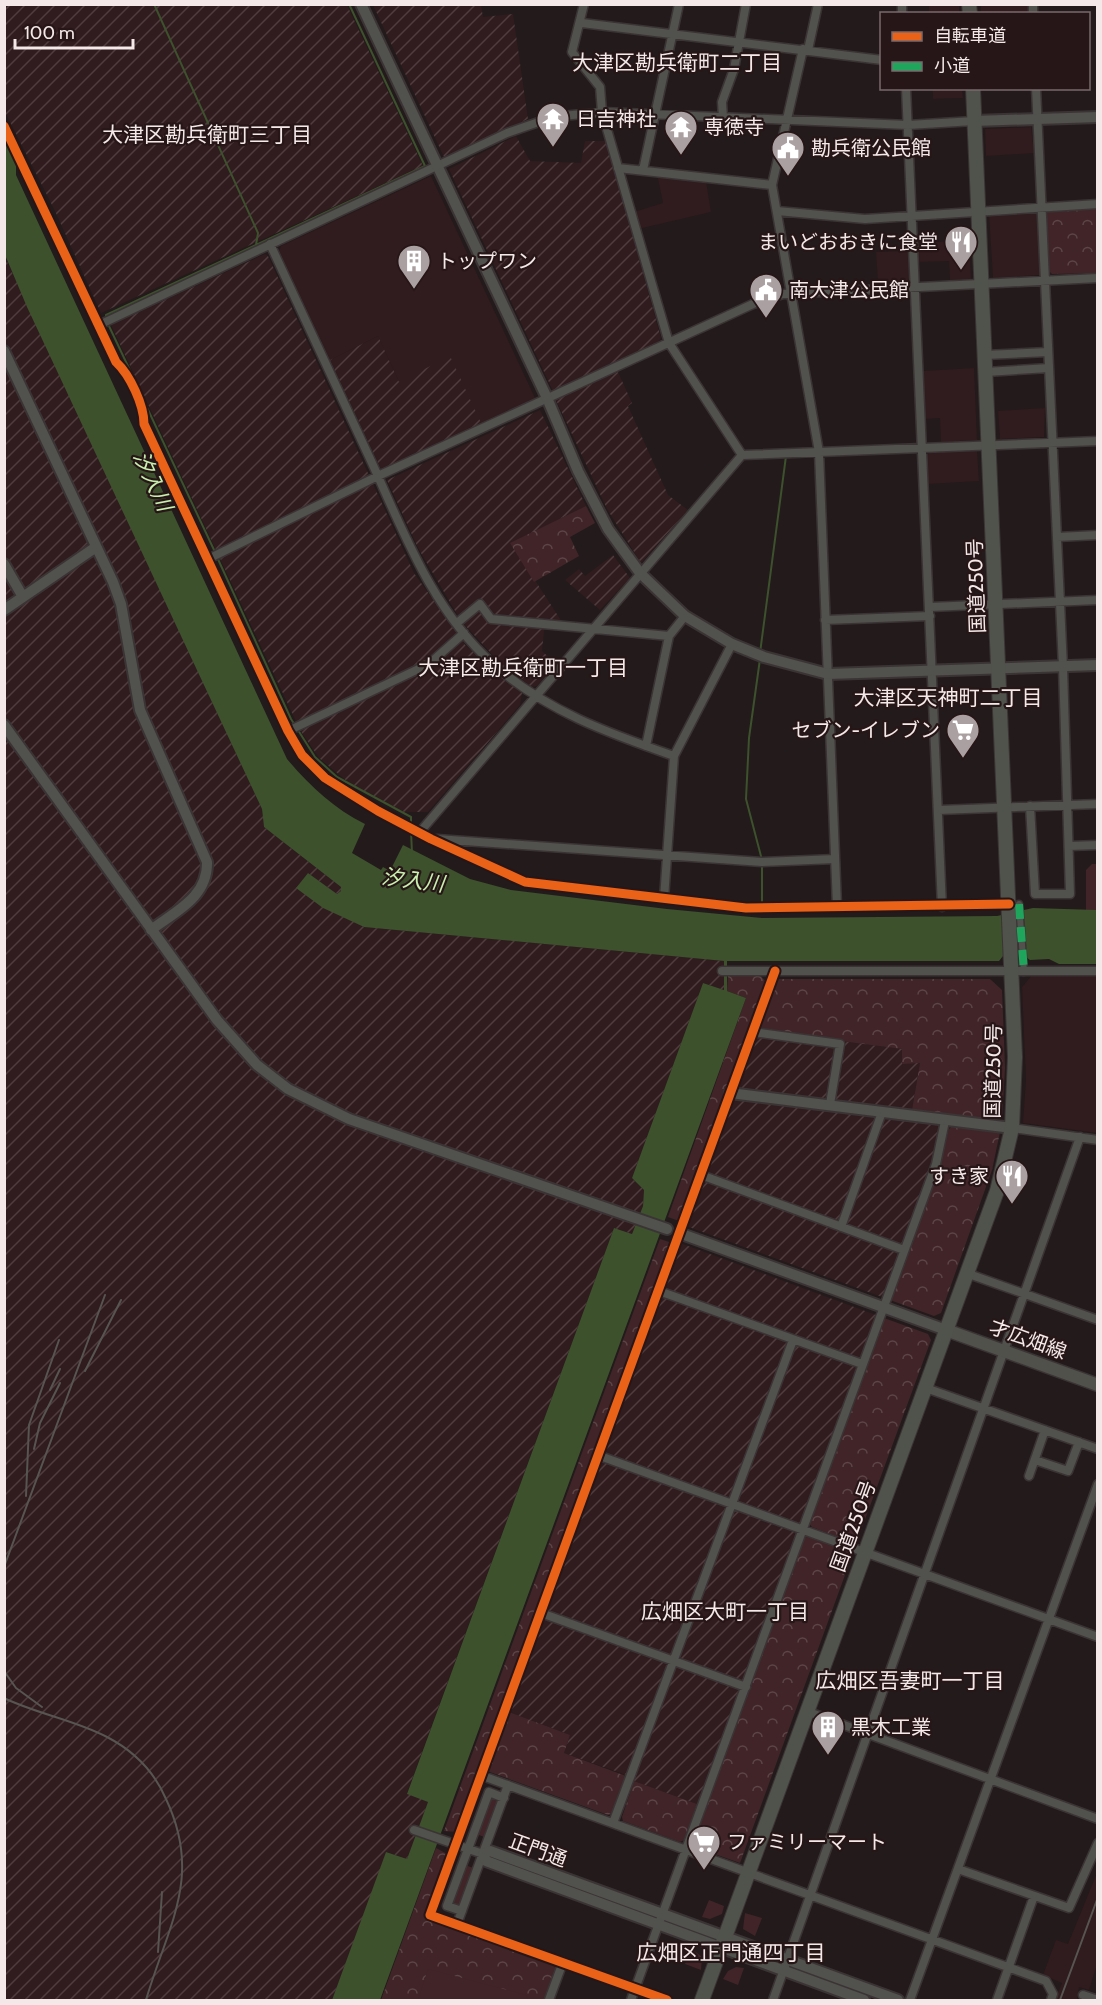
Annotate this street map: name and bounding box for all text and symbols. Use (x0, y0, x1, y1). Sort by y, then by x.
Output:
scale bar (15, 12, 134, 50)
legend (880, 12, 1090, 90)
text: 100 m (24, 22, 75, 44)
text: 自転車道 (934, 25, 1006, 47)
district label: 大津区勘兵衛町二丁目 (572, 50, 782, 75)
text: 小道 (934, 55, 970, 77)
temple icon: 日吉神社 (535, 101, 571, 148)
place label: 日吉神社 (576, 107, 656, 131)
temple icon: 専徳寺 (663, 109, 699, 156)
place label: 専徳寺 (704, 115, 764, 139)
district label: 大津区勘兵衛町三丁目 (102, 122, 312, 147)
public building icon: 勘兵衛公民館 (770, 130, 806, 177)
place label: 勘兵衛公民館 (811, 136, 931, 160)
restaurant icon: まいどおおきに食堂 (943, 224, 979, 271)
place label: まいどおおきに食堂 (758, 230, 938, 254)
building icon: トップワン (396, 243, 432, 290)
place label: トップワン (437, 249, 537, 273)
public building icon: 南大津公民館 (748, 272, 784, 319)
place label: 南大津公民館 (789, 278, 909, 302)
water label: 汐入川 (128, 447, 178, 517)
street label: 国道250号 (962, 538, 990, 634)
district label: 大津区勘兵衛町一丁目 (418, 655, 628, 680)
district label: 大津区天神町二丁目 (854, 685, 1043, 710)
supermarket icon: セブン-イレブン (945, 712, 981, 759)
place label: セブン-イレブン (792, 718, 940, 742)
water label: 汐入川 (380, 864, 448, 896)
street label: 国道250号 (980, 1023, 1006, 1119)
restaurant icon: すき家 (994, 1158, 1030, 1205)
place label: すき家 (929, 1164, 989, 1188)
street label: 才広畑線 (986, 1314, 1070, 1364)
street label: 国道250号 (825, 1477, 881, 1575)
district label: 広畑区大町一丁目 (641, 1599, 809, 1624)
district label: 広畑区吾妻町一丁目 (816, 1668, 1005, 1693)
building icon: 黒木工業 (810, 1709, 846, 1756)
place label: 黒木工業 (851, 1715, 931, 1739)
supermarket icon: ファミリーマート (686, 1824, 722, 1871)
street label: 正門通 (506, 1828, 570, 1872)
place label: ファミリーマート (727, 1830, 887, 1854)
district label: 広畑区正門通四丁目 (637, 1940, 826, 1965)

